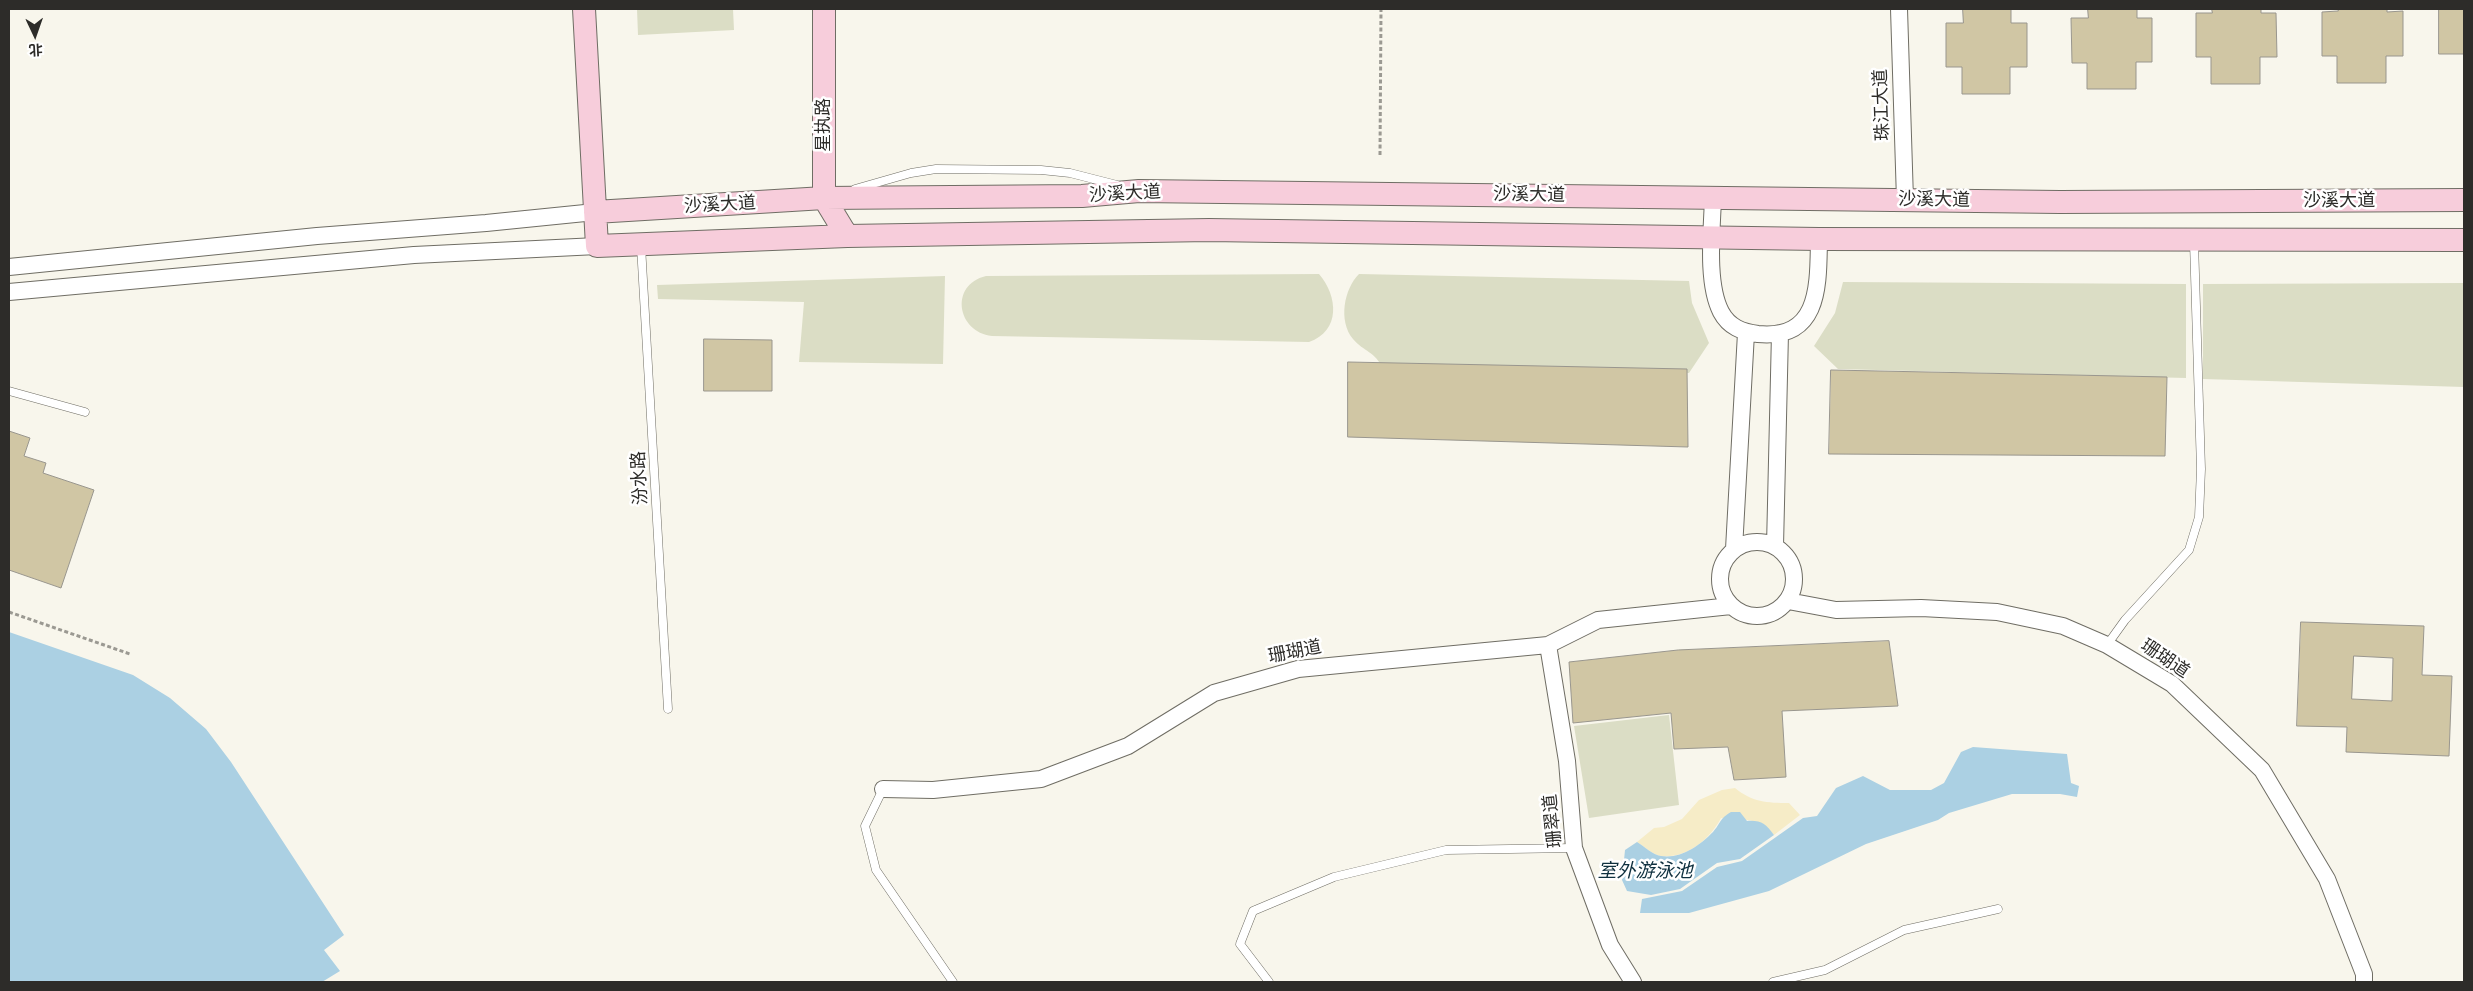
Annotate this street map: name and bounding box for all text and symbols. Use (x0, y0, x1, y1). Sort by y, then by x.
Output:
north arrow (10, 10, 60, 60)
text: 北 (28, 41, 43, 60)
street label: 珠江大道 (1870, 69, 1894, 141)
street label: 星执路 (813, 98, 835, 152)
street label: 沙溪大道 (1088, 181, 1162, 207)
street label: 沙溪大道 (1493, 184, 1565, 206)
street label: 沙溪大道 (1898, 189, 1970, 211)
street label: 沙溪大道 (2303, 190, 2375, 212)
street label: 沙溪大道 (683, 192, 757, 218)
street label: 汾水路 (628, 450, 652, 506)
street label: 珊瑚道 (2137, 635, 2193, 683)
street label: 珊瑚道 (1266, 636, 1324, 668)
street label: 珊翠道 (1539, 793, 1567, 849)
water label: 室外游泳池 (1598, 861, 1692, 883)

